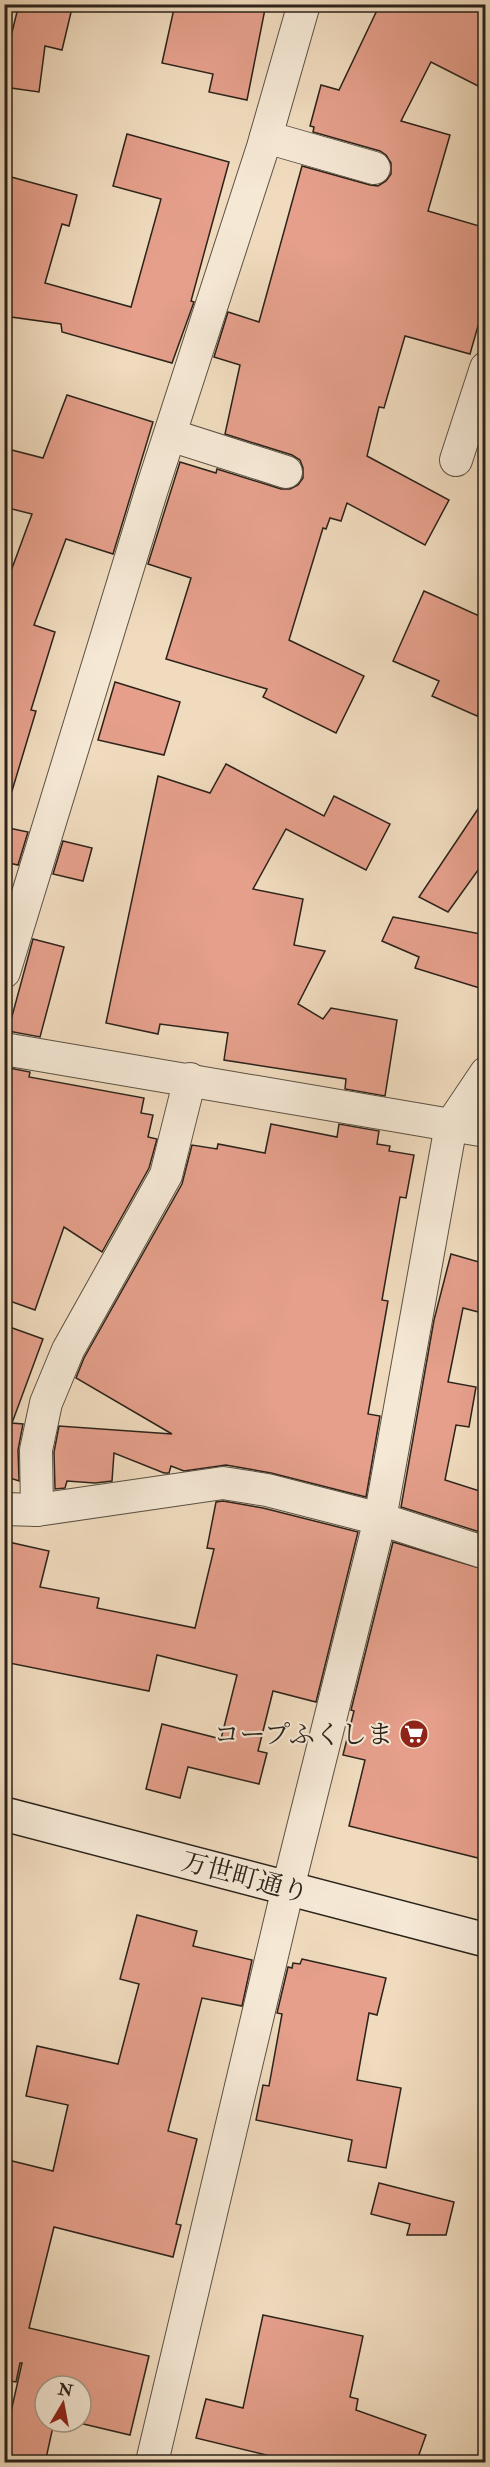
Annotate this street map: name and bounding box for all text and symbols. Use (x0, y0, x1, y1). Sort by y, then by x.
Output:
supermarket icon: コープふくしま (398, 1718, 430, 1750)
place label: コープふくしま (214, 1719, 393, 1751)
street label: 万世町通り (178, 1846, 312, 1910)
north arrow (33, 2374, 93, 2434)
text: N (56, 2379, 75, 2401)

